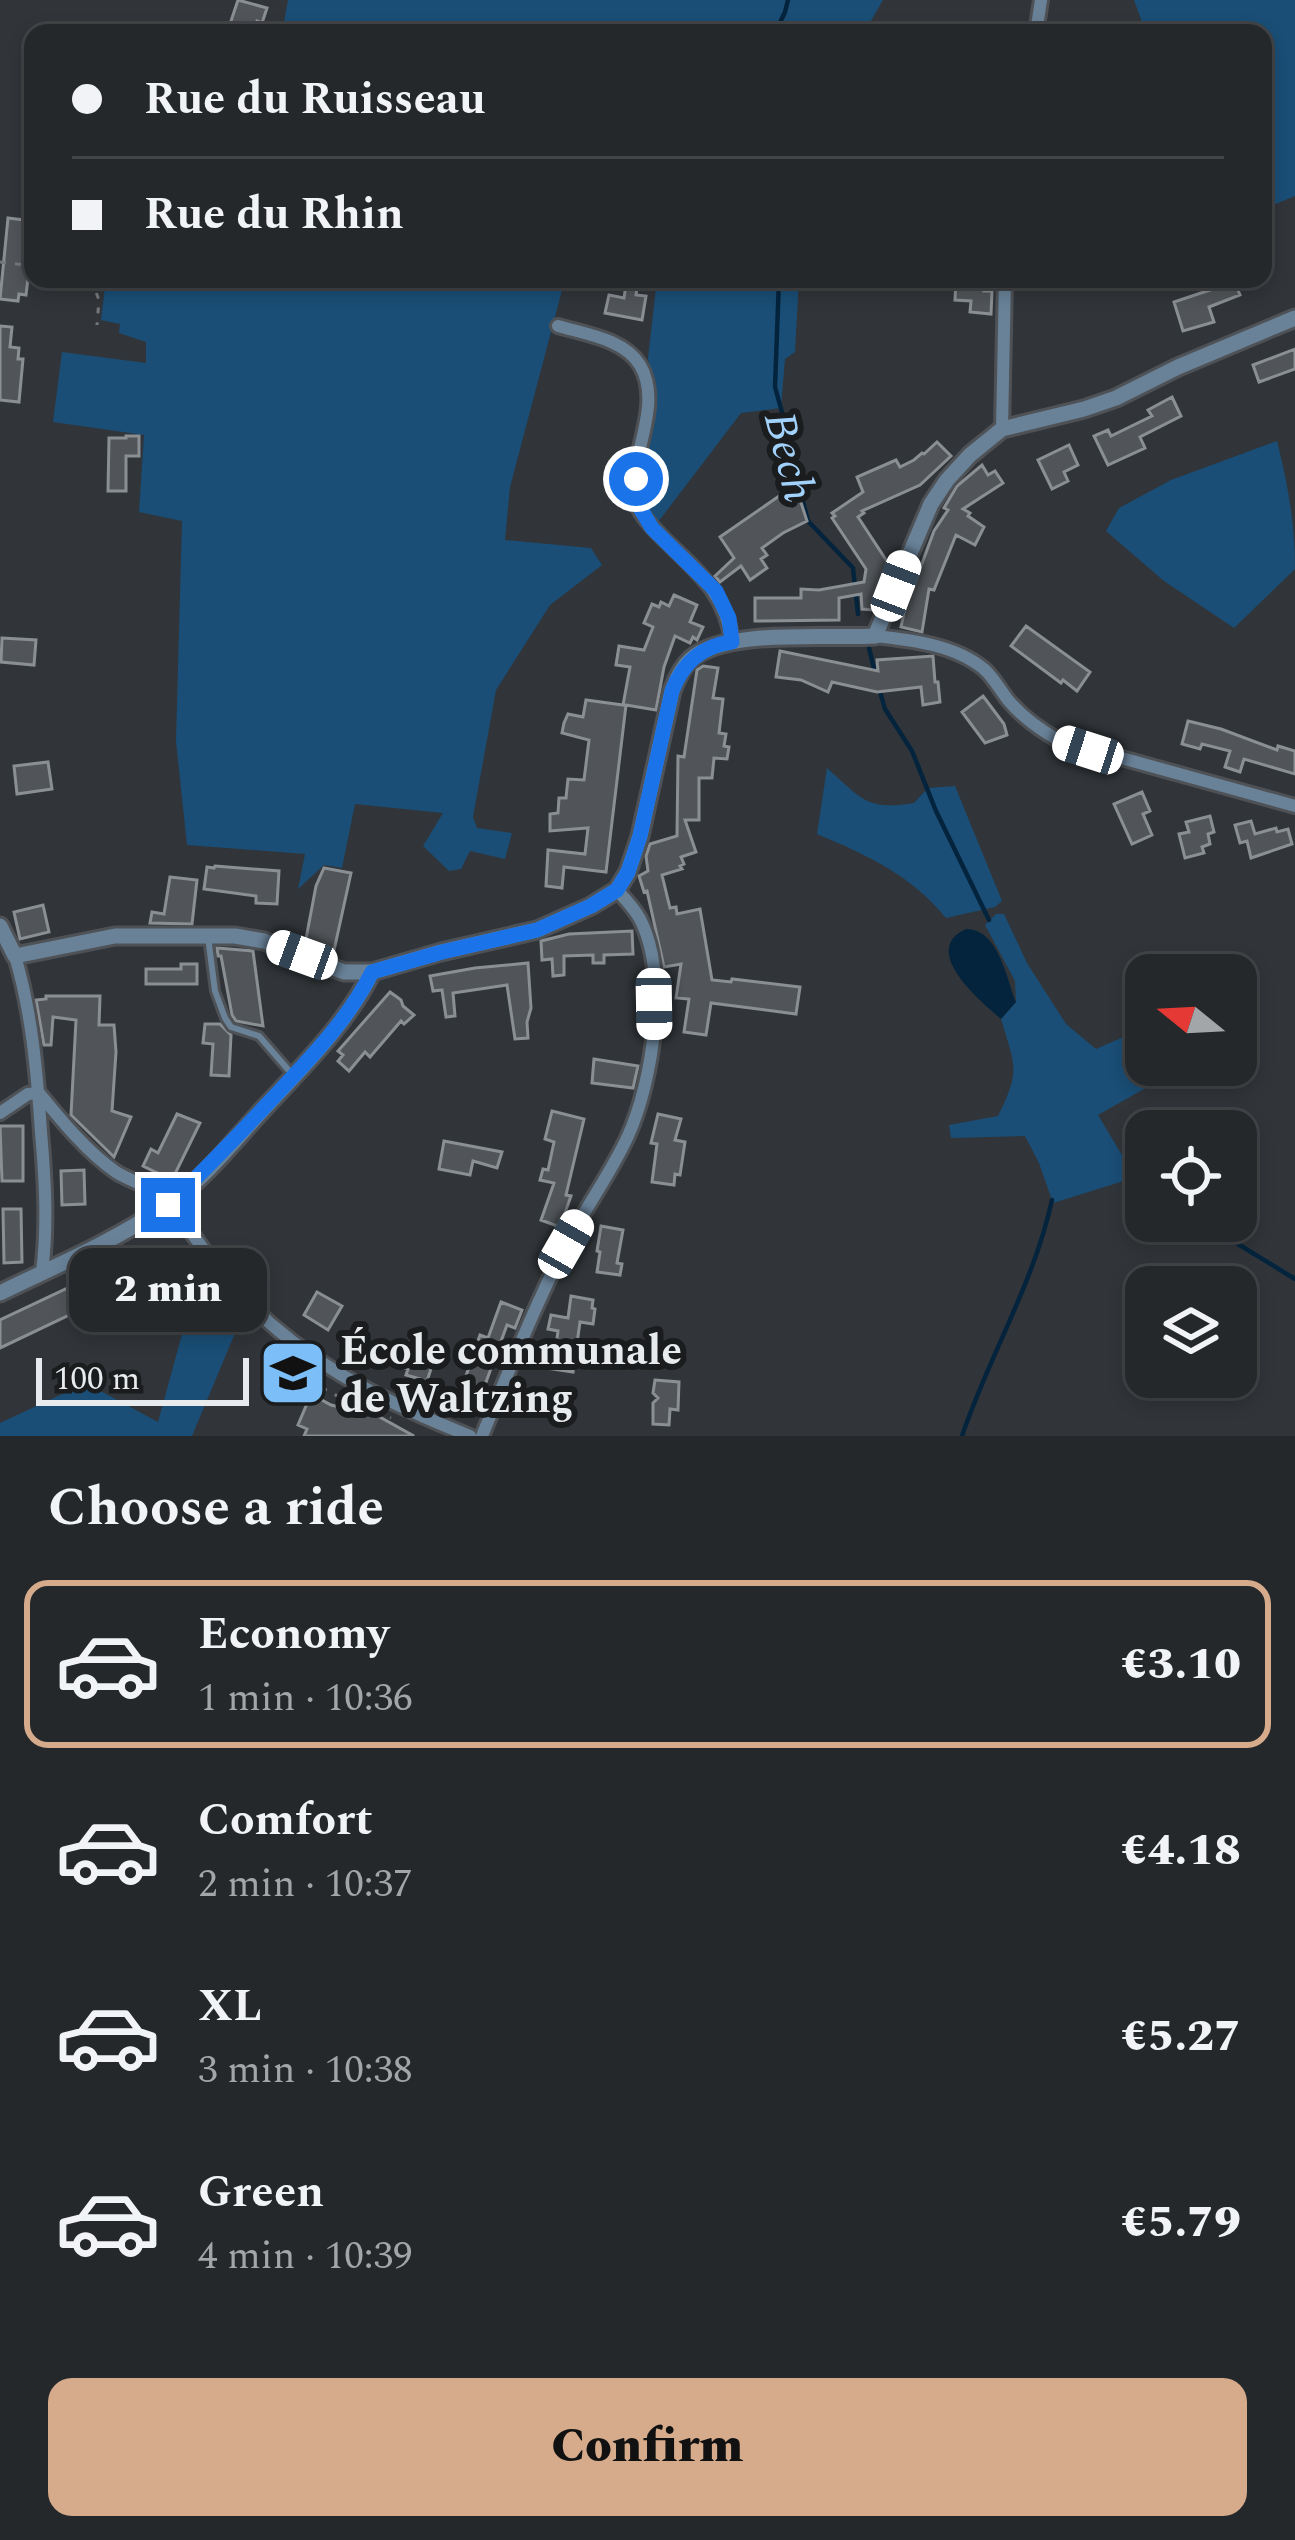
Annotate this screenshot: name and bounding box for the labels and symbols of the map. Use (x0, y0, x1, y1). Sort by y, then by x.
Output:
water label: Bech (744, 404, 833, 509)
route start (609, 452, 663, 506)
car (866, 546, 926, 626)
car (1048, 722, 1128, 778)
car (262, 926, 342, 984)
north arrow (1125, 954, 1257, 1086)
car (635, 968, 673, 1040)
route end (141, 1178, 195, 1232)
car (532, 1204, 600, 1284)
callout: 2 min (69, 1247, 267, 1331)
place label: École communale de Waltzing (340, 1320, 682, 1431)
school or university icon: École communale de Waltzing (258, 1338, 328, 1408)
scale bar (36, 1352, 249, 1405)

